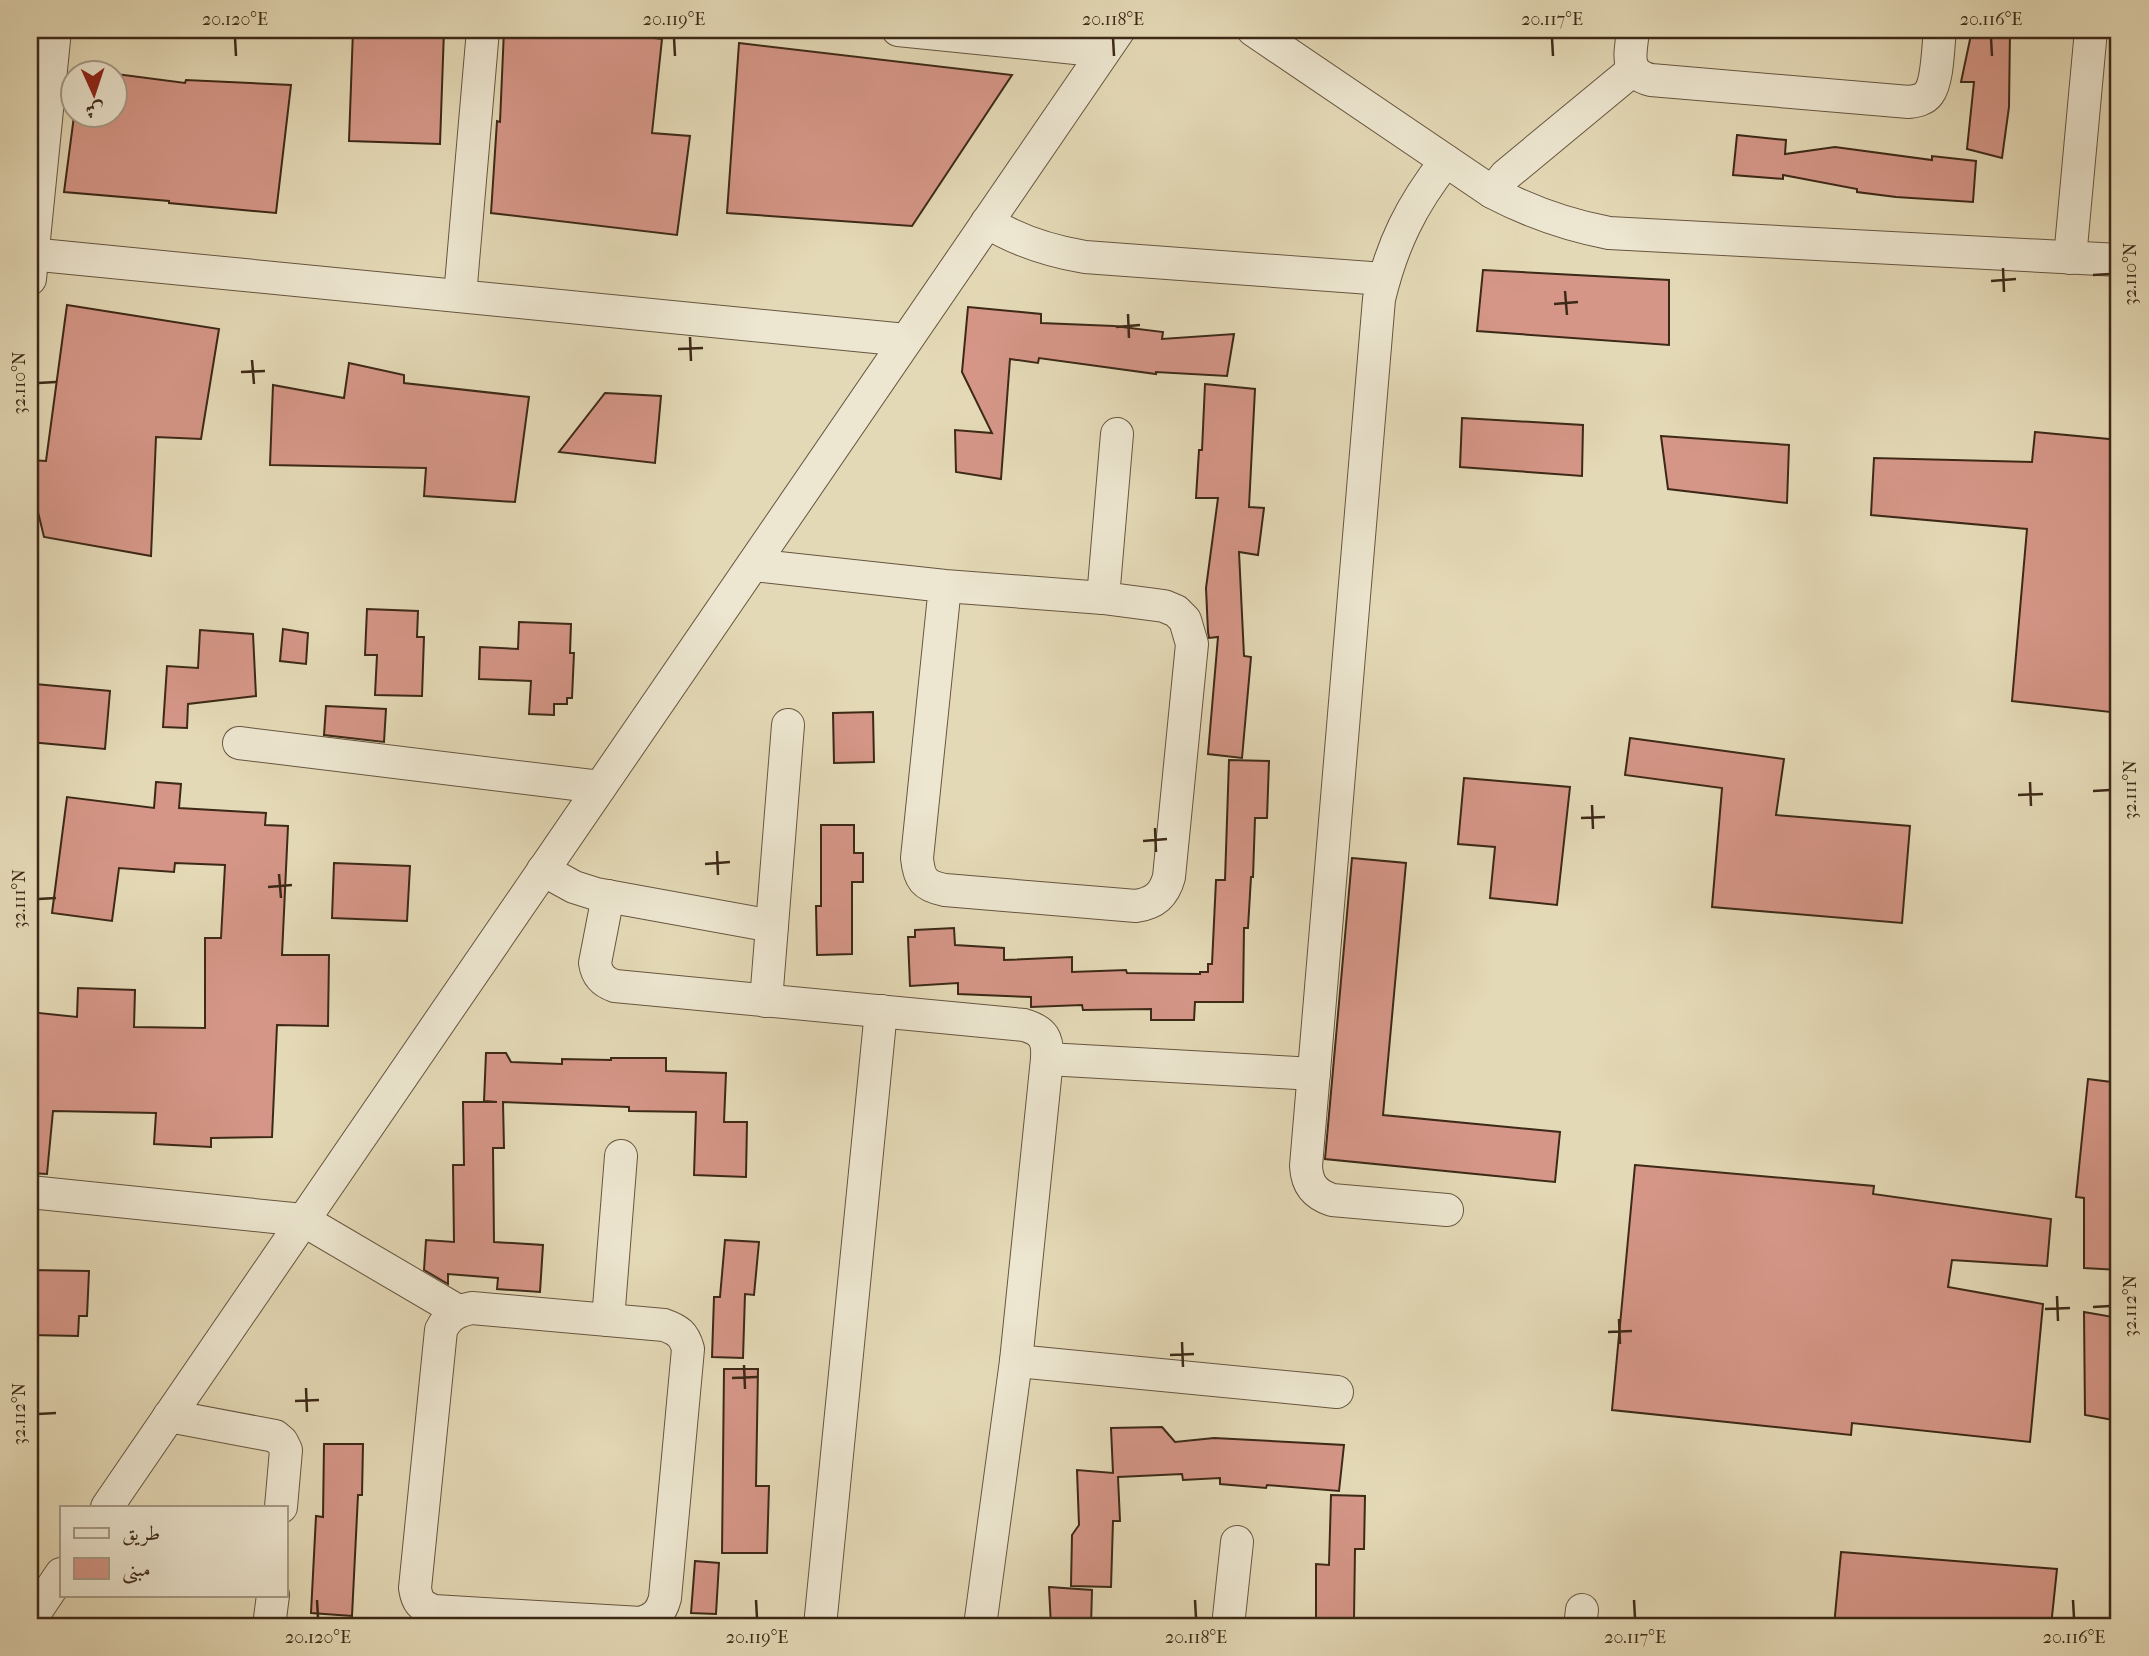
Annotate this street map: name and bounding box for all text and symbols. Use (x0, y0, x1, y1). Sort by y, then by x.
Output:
text: 20.120°E (202, 9, 268, 30)
text: 20.119°E (643, 9, 705, 30)
text: 20.118°E (1082, 9, 1144, 30)
text: 20.117°E (1521, 9, 1583, 30)
text: 20.116°E (1960, 9, 2022, 30)
north arrow (60, 60, 130, 130)
text: ش (85, 98, 105, 121)
text: 32.110°N (2120, 242, 2141, 306)
text: 32.110°N (9, 351, 30, 415)
text: 32.111°N (2120, 760, 2141, 820)
text: 32.111°N (9, 869, 30, 929)
text: 32.112°N (2120, 1274, 2141, 1337)
text: 32.112°N (9, 1382, 30, 1445)
legend (60, 1506, 287, 1596)
text: طريق (122, 1521, 160, 1546)
text: مبنى (122, 1557, 151, 1584)
text: 20.120°E (285, 1627, 351, 1648)
text: 20.119°E (726, 1627, 788, 1648)
text: 20.118°E (1165, 1627, 1227, 1648)
text: 20.117°E (1604, 1627, 1666, 1648)
text: 20.116°E (2043, 1627, 2105, 1648)

